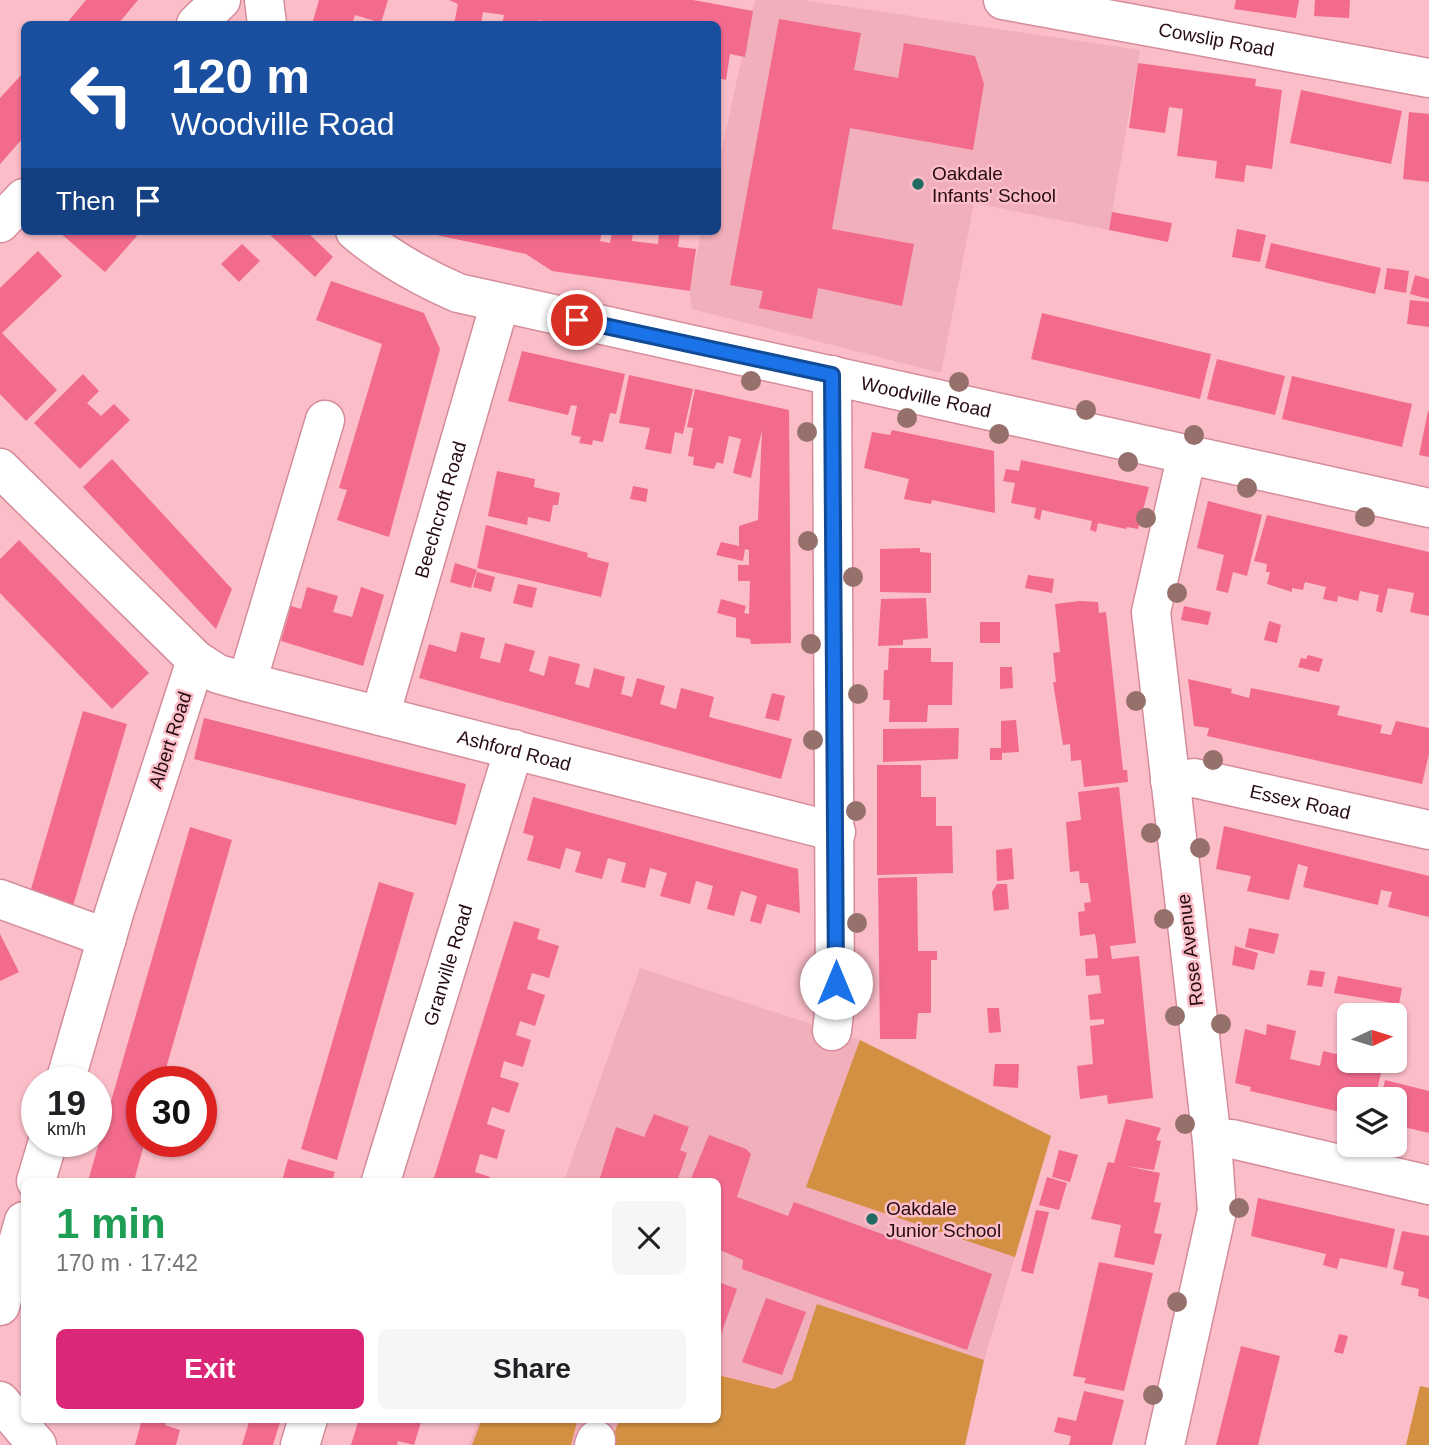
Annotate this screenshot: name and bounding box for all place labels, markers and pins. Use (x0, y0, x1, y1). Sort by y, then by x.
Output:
place label: Oakdale Infants' School (932, 163, 1056, 206)
marker: Oakdale Infants' School (910, 176, 926, 192)
pin (547, 290, 607, 350)
place label: Oakdale Junior School (886, 1198, 1001, 1241)
marker: Oakdale Junior School (864, 1211, 880, 1227)

